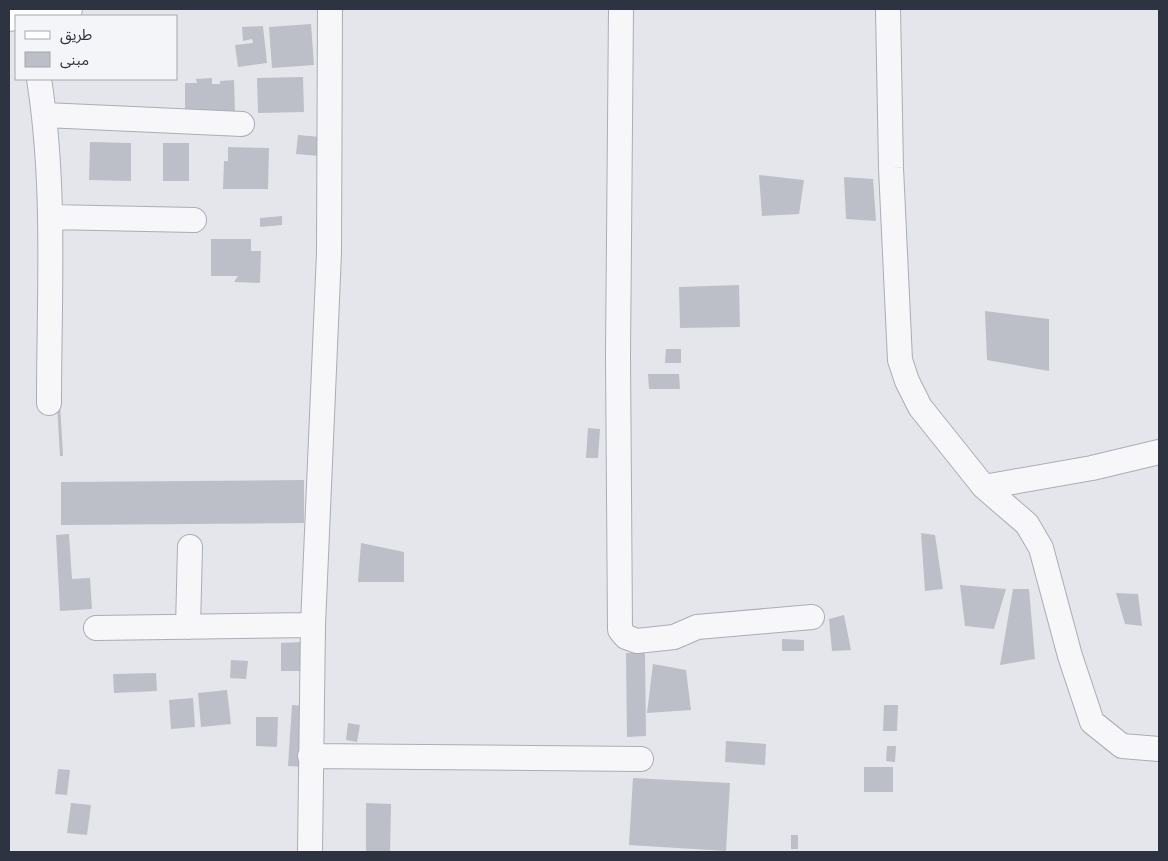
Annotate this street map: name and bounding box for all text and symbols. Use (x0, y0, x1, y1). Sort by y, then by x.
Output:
legend (15, 15, 178, 80)
text: طريق (60, 25, 92, 45)
text: مبنى (60, 50, 89, 69)

